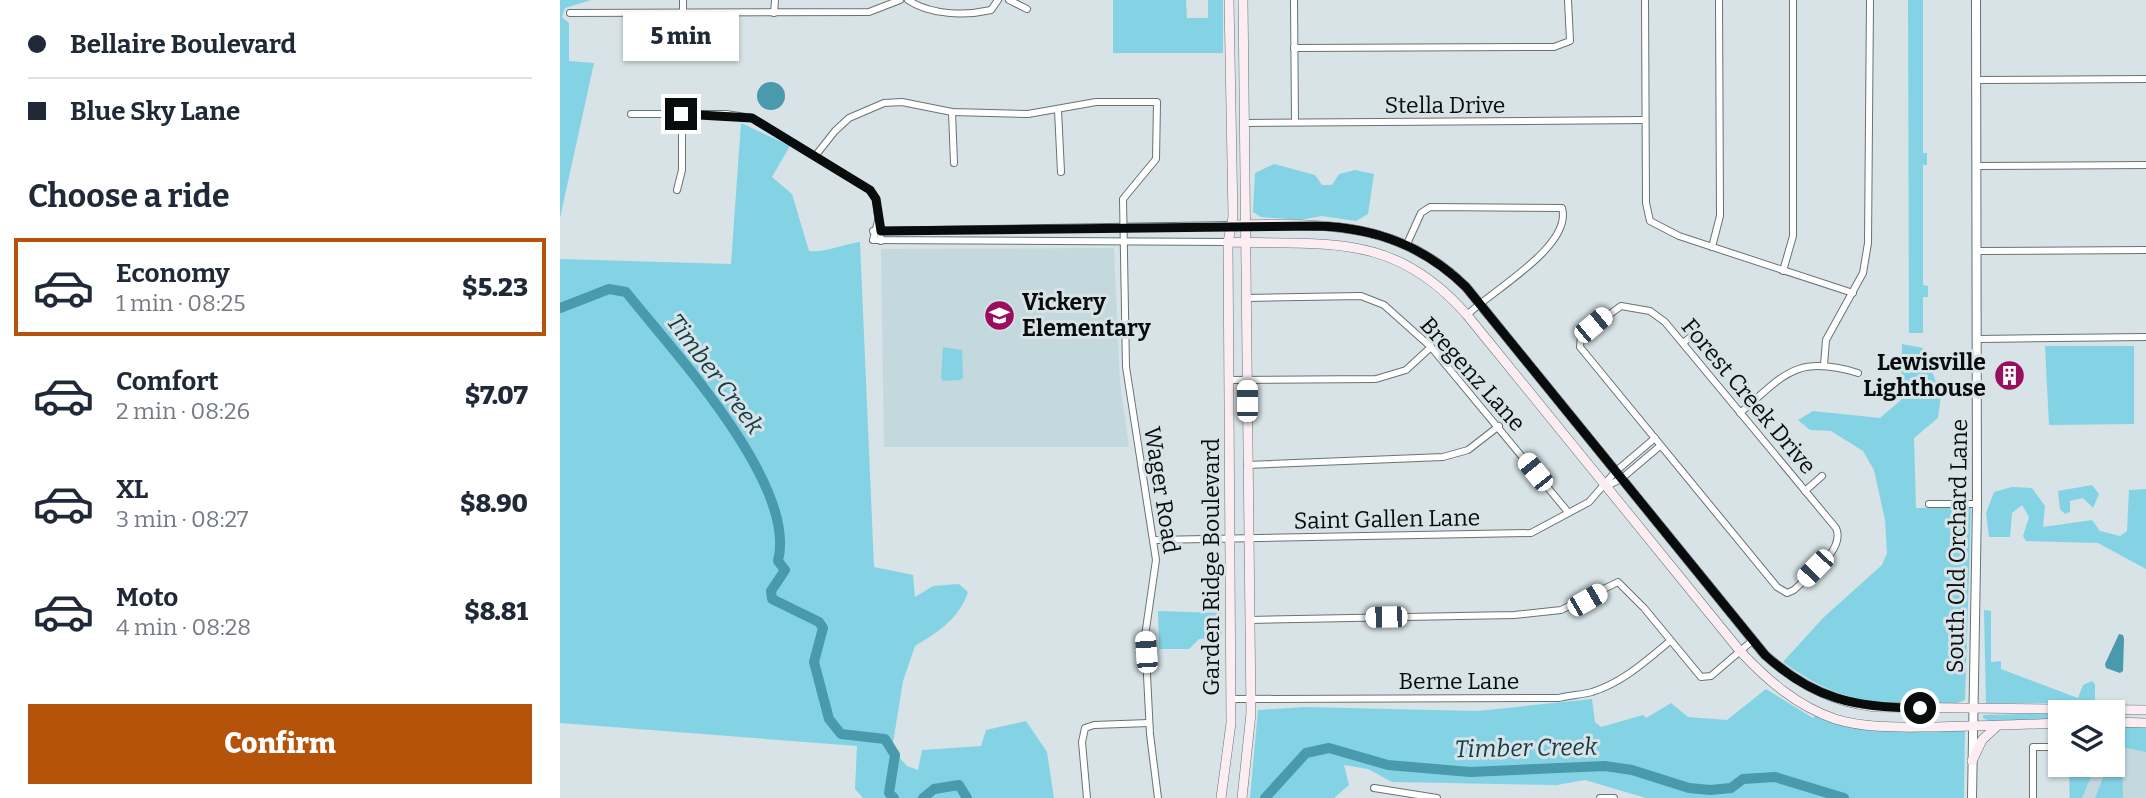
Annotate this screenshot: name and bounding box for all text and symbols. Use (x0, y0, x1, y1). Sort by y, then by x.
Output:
callout: 5 min (623, 12, 739, 61)
text: 5 min (650, 22, 712, 50)
text: Bellaire Boulevard (70, 29, 296, 60)
street label: Stella Drive (1385, 91, 1505, 119)
text: Blue Sky Lane (70, 96, 240, 127)
route end (665, 98, 697, 130)
text: Choose a ride (28, 177, 229, 215)
icon: car (32, 256, 95, 319)
text: Economy (116, 258, 230, 289)
text: $5.23 (462, 272, 528, 303)
place label: Vickery Elementary (1022, 288, 1151, 342)
text: 1 min · 08:25 (116, 289, 246, 317)
school or university icon: Vickery Elementary (982, 298, 1016, 332)
car (1571, 303, 1616, 347)
water label: Timber Creek (661, 309, 770, 440)
street label: Bregenz Lane (1414, 311, 1532, 437)
street label: Forest Creek Drive (1676, 312, 1822, 480)
place label: Lewisville Lighthouse (1863, 348, 1986, 402)
building icon: Lewisville Lighthouse (1992, 358, 2026, 392)
icon: car (32, 364, 95, 427)
text: Comfort (116, 366, 219, 397)
text: $7.07 (465, 380, 528, 411)
car (1237, 380, 1258, 422)
text: 2 min · 08:26 (116, 397, 250, 425)
street label: South Old Orchard Lane (1941, 419, 1973, 673)
street label: Wager Road (1138, 425, 1186, 556)
street label: Garden Ridge Boulevard (1197, 438, 1225, 696)
car (1514, 449, 1557, 495)
icon: car (32, 472, 95, 535)
text: XL (116, 474, 148, 505)
text: $8.90 (460, 488, 528, 519)
street label: Saint Gallen Lane (1293, 503, 1481, 535)
text: 3 min · 08:27 (116, 505, 248, 533)
car (1793, 546, 1838, 590)
icon: car (32, 580, 95, 643)
car (1564, 580, 1611, 620)
text: Moto (116, 582, 178, 613)
text: $8.81 (464, 596, 528, 627)
car (1365, 606, 1408, 628)
text: 4 min · 08:28 (116, 613, 251, 641)
car (1135, 630, 1158, 674)
street label: Berne Lane (1399, 667, 1519, 695)
route start (1904, 692, 1936, 724)
map controls (2048, 700, 2125, 777)
button: layers (2048, 700, 2125, 777)
button: Confirm (28, 704, 532, 784)
water label: Timber Creek (1454, 733, 1599, 763)

